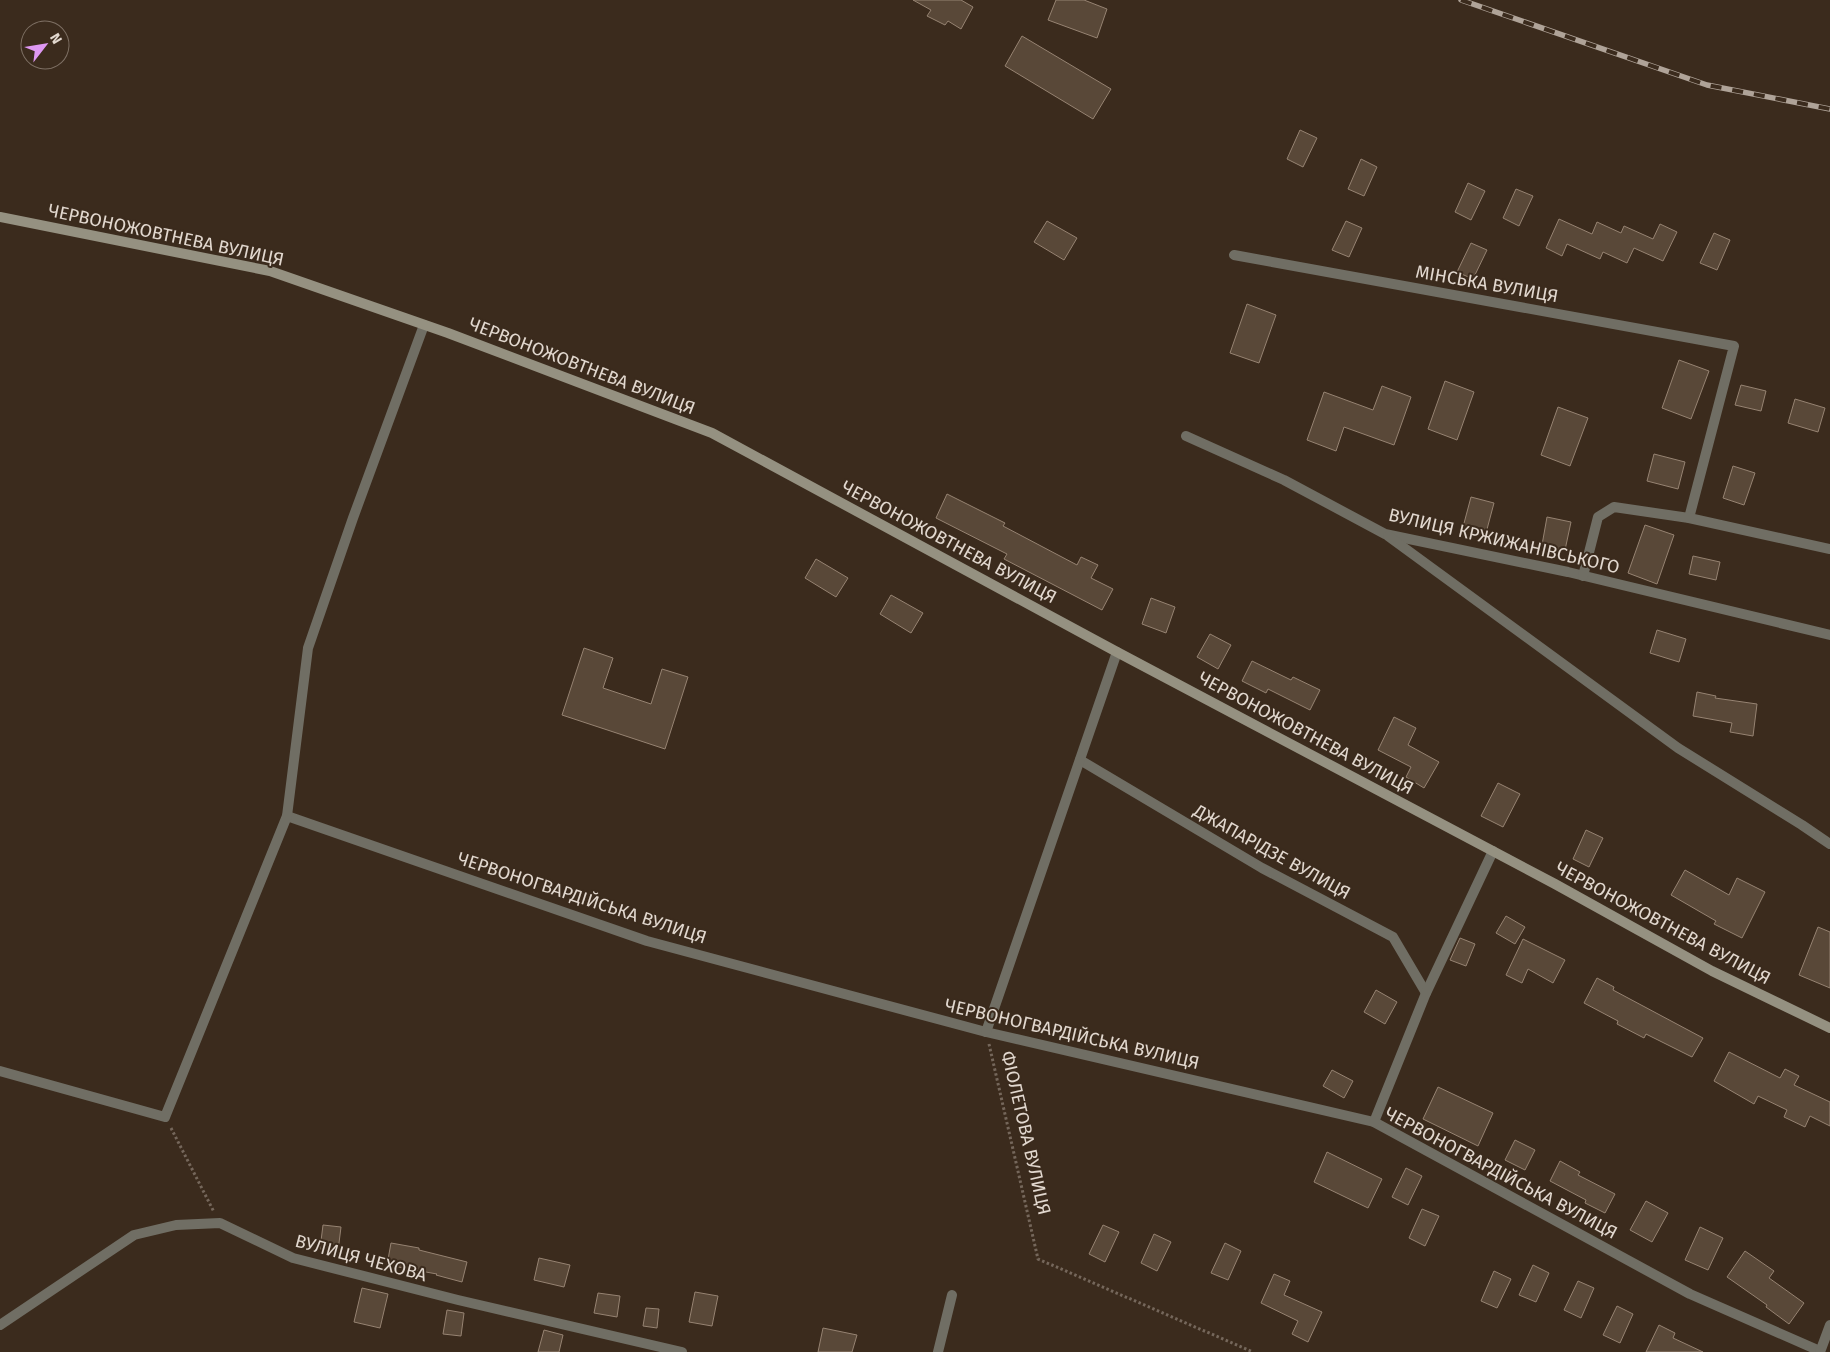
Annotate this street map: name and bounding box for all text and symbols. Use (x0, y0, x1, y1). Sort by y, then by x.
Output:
north arrow (20, 20, 70, 70)
text: N (46, 30, 65, 47)
street label: ЧЕРВОНОЖОВТНЕВА ВУЛИЦЯ (46, 199, 286, 271)
street label: МІНСЬКА ВУЛИЦЯ (1414, 261, 1560, 307)
street label: ЧЕРВОНОЖОВТНЕВА ВУЛИЦЯ (466, 313, 698, 419)
street label: ЧЕРВОНОЖОВТНЕВА ВУЛИЦЯ (838, 476, 1060, 608)
street label: ВУЛИЦЯ КРЖИЖАНІВСЬКОГО (1386, 504, 1622, 578)
street label: ЧЕРВОНОЖОВТНЕВА ВУЛИЦЯ (1195, 667, 1417, 799)
street label: ДЖАПАРІДЗЕ ВУЛИЦЯ (1189, 799, 1354, 904)
street label: ЧЕРВОНОГВАРДІЙСЬКА ВУЛИЦЯ (455, 847, 709, 949)
street label: ЧЕРВОНОЖОВТНЕВА ВУЛИЦЯ (1552, 857, 1774, 989)
street label: ЧЕРВОНОГВАРДІЙСЬКА ВУЛИЦЯ (943, 994, 1201, 1074)
street label: ФІОЛЕТОВА ВУЛИЦЯ (996, 1049, 1056, 1217)
street label: ЧЕРВОНОГВАРДІЙСЬКА ВУЛИЦЯ (1381, 1102, 1621, 1244)
street label: ВУЛИЦЯ ЧЕХОВА (293, 1230, 430, 1286)

